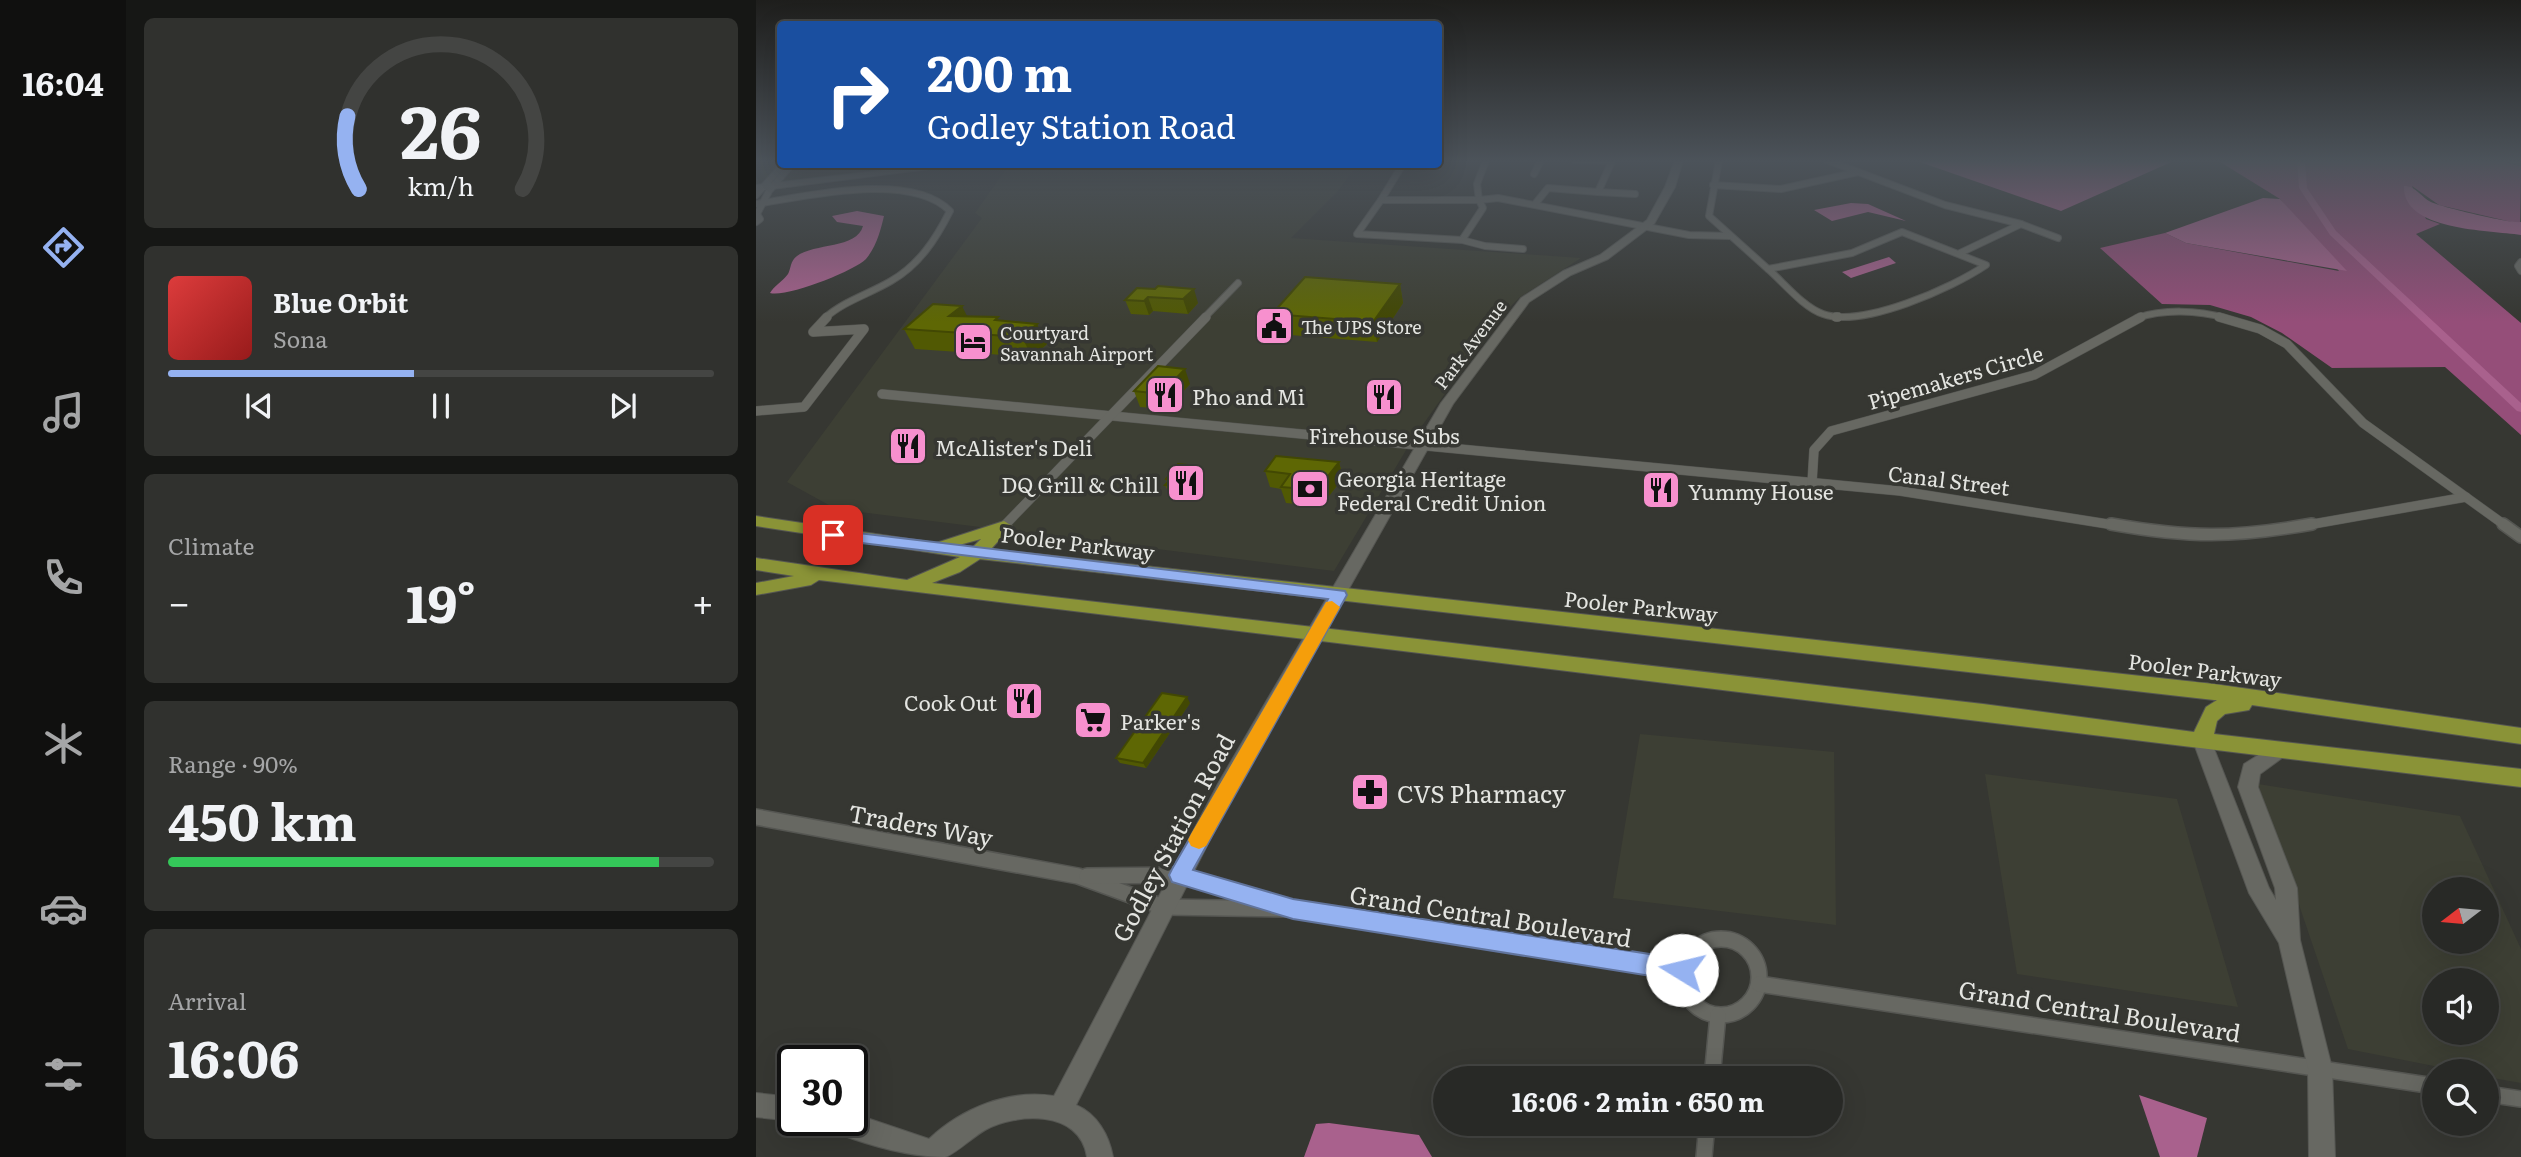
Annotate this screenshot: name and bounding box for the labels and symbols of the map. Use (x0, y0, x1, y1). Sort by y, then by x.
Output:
street label: Park Avenue (1427, 293, 1513, 395)
public building icon: The UPS Store (1253, 305, 1295, 347)
place label: The UPS Store (1301, 313, 1422, 340)
place label: Courtyard Savannah Airport (1000, 319, 1154, 367)
hotel icon: Courtyard Savannah Airport (952, 321, 994, 363)
street label: Pipemakers Circle (1864, 336, 2047, 416)
restaurant icon: Pho and Mi (1144, 374, 1186, 416)
restaurant icon: Firehouse Subs (1363, 376, 1405, 418)
place label: Pho and Mi (1192, 380, 1305, 411)
place label: Firehouse Subs (1308, 419, 1460, 450)
restaurant icon: McAlister's Deli (887, 425, 929, 467)
place label: McAlister's Deli (935, 431, 1093, 462)
street label: Canal Street (1887, 456, 2012, 502)
restaurant icon: DQ Grill & Chill (1165, 462, 1207, 504)
place label: Georgia Heritage Federal Credit Union (1337, 462, 1547, 517)
place label: DQ Grill & Chill (1001, 468, 1159, 499)
bank icon: Georgia Heritage Federal Credit Union (1289, 468, 1331, 510)
restaurant icon: Yummy House (1640, 469, 1682, 511)
place label: Yummy House (1688, 475, 1834, 506)
pin (803, 505, 863, 565)
street label: Pooler Parkway (999, 517, 1157, 567)
street label: Pooler Parkway (1563, 582, 1720, 629)
street label: Pooler Parkway (2126, 644, 2284, 694)
restaurant icon: Cook Out (1003, 680, 1045, 722)
place label: Cook Out (904, 686, 998, 717)
supermarket icon: Parker's (1072, 699, 1114, 741)
place label: Parker's (1120, 705, 1200, 736)
street label: Godley Station Road (1102, 726, 1242, 947)
pharmacy icon: CVS Pharmacy (1349, 771, 1391, 813)
place label: CVS Pharmacy (1397, 775, 1566, 810)
street label: Traders Way (846, 794, 996, 854)
street label: Grand Central Boulevard (1348, 875, 1635, 955)
north arrow (2422, 877, 2499, 954)
position arrow (1645, 933, 1719, 1007)
street label: Grand Central Boulevard (1957, 970, 2244, 1050)
speed limit sign: 30 (777, 1045, 868, 1136)

